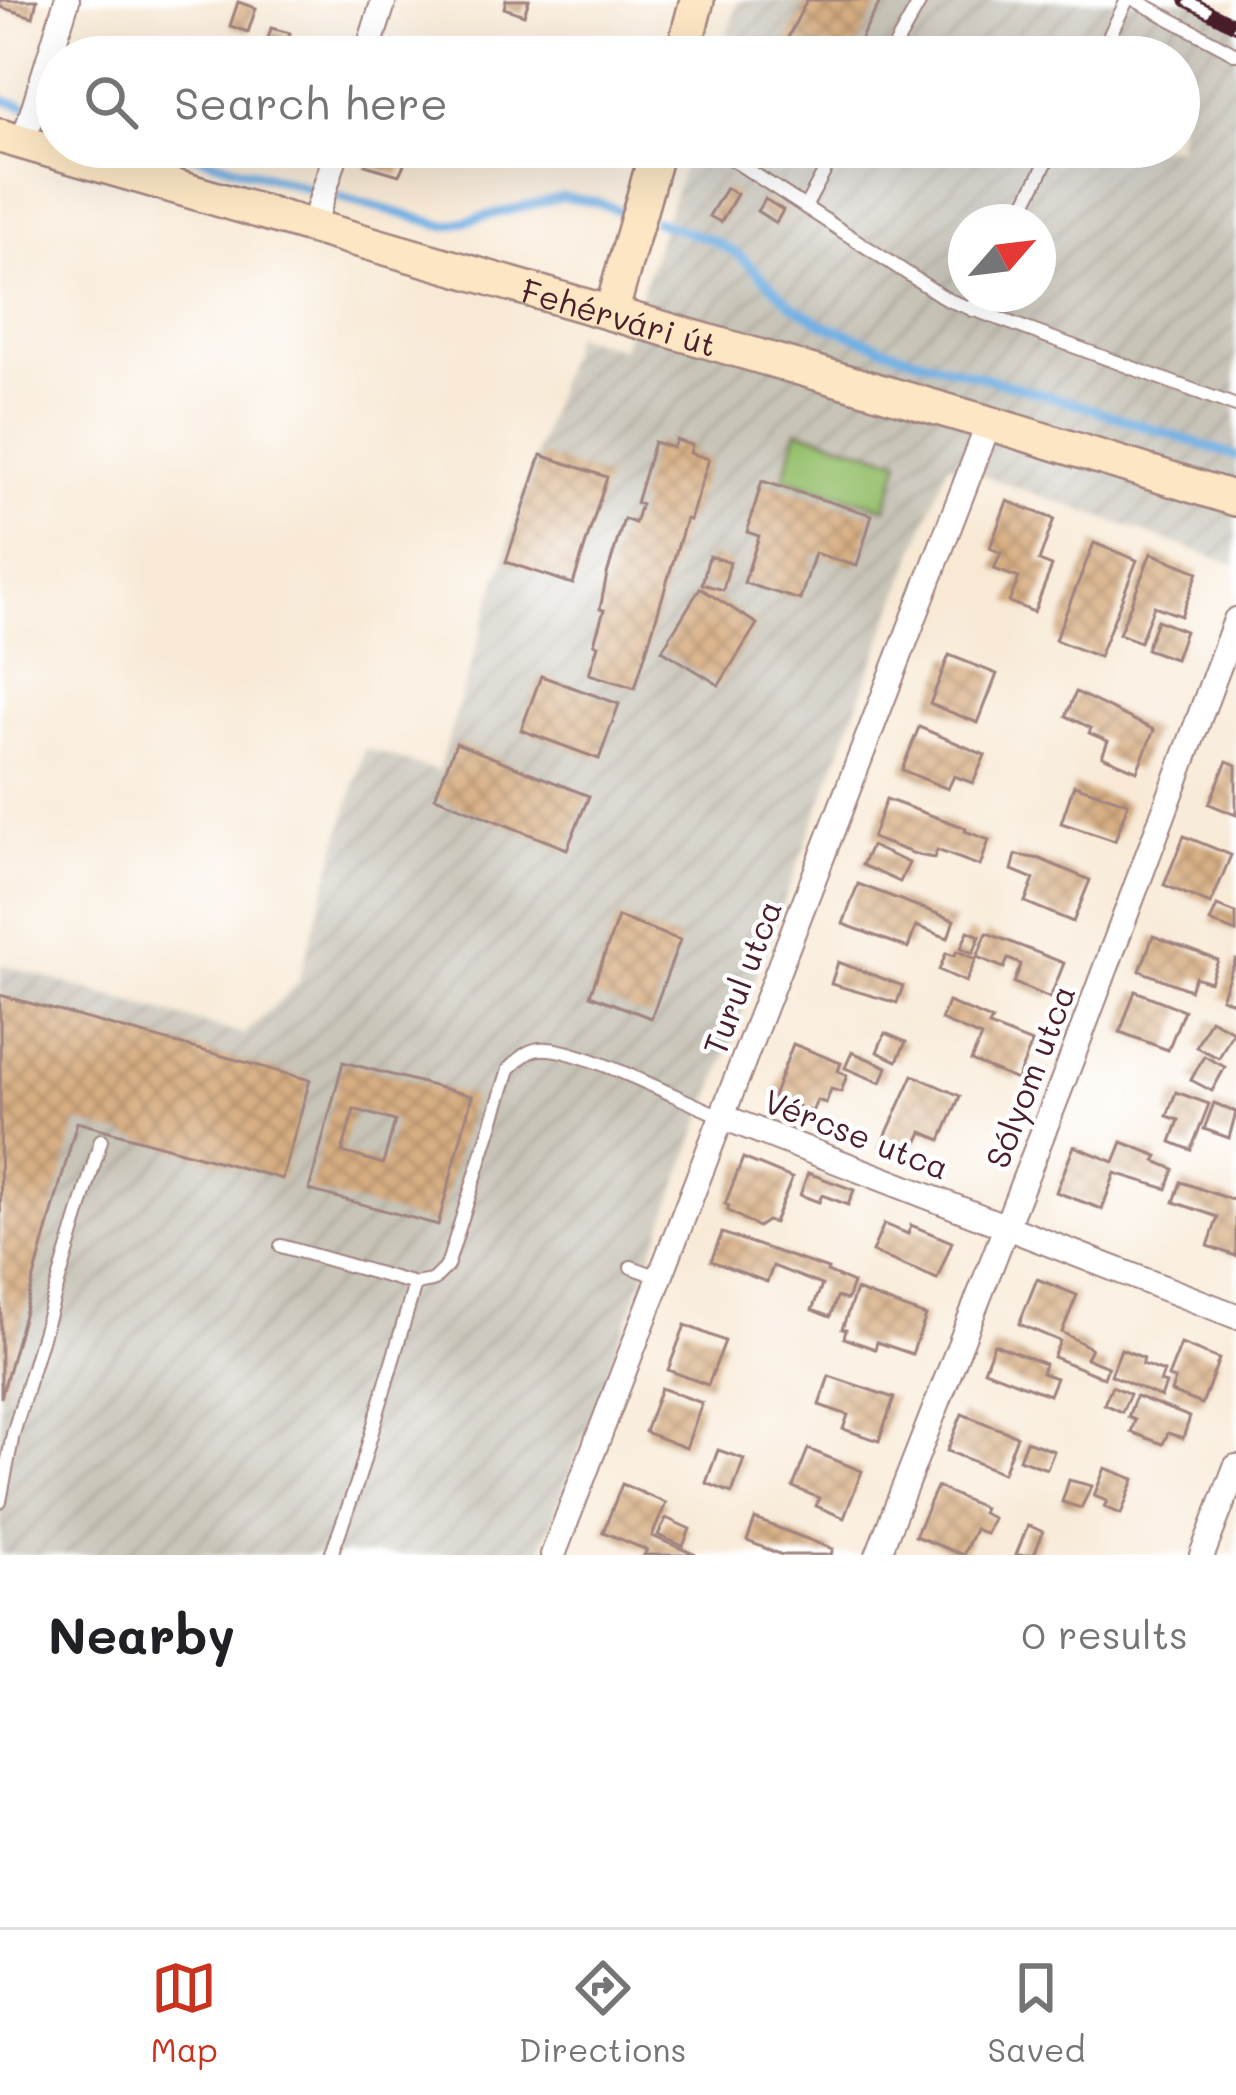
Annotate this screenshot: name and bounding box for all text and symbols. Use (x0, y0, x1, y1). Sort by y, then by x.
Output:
search box (36, 36, 1200, 168)
icon: search (78, 69, 144, 135)
text: Search here (174, 73, 448, 131)
north arrow (948, 204, 1056, 312)
street label: Fehérvári út (517, 267, 722, 364)
street label: Turul utca (692, 893, 790, 1061)
street label: Sólyom utca (974, 978, 1085, 1174)
street label: Vércse utca (758, 1078, 956, 1188)
text: Nearby (48, 1600, 235, 1667)
text: 0 results (1022, 1608, 1188, 1659)
tab: Map (151, 1955, 218, 2070)
tab: Directions (519, 1955, 686, 2070)
tab: Saved (988, 1955, 1085, 2070)

